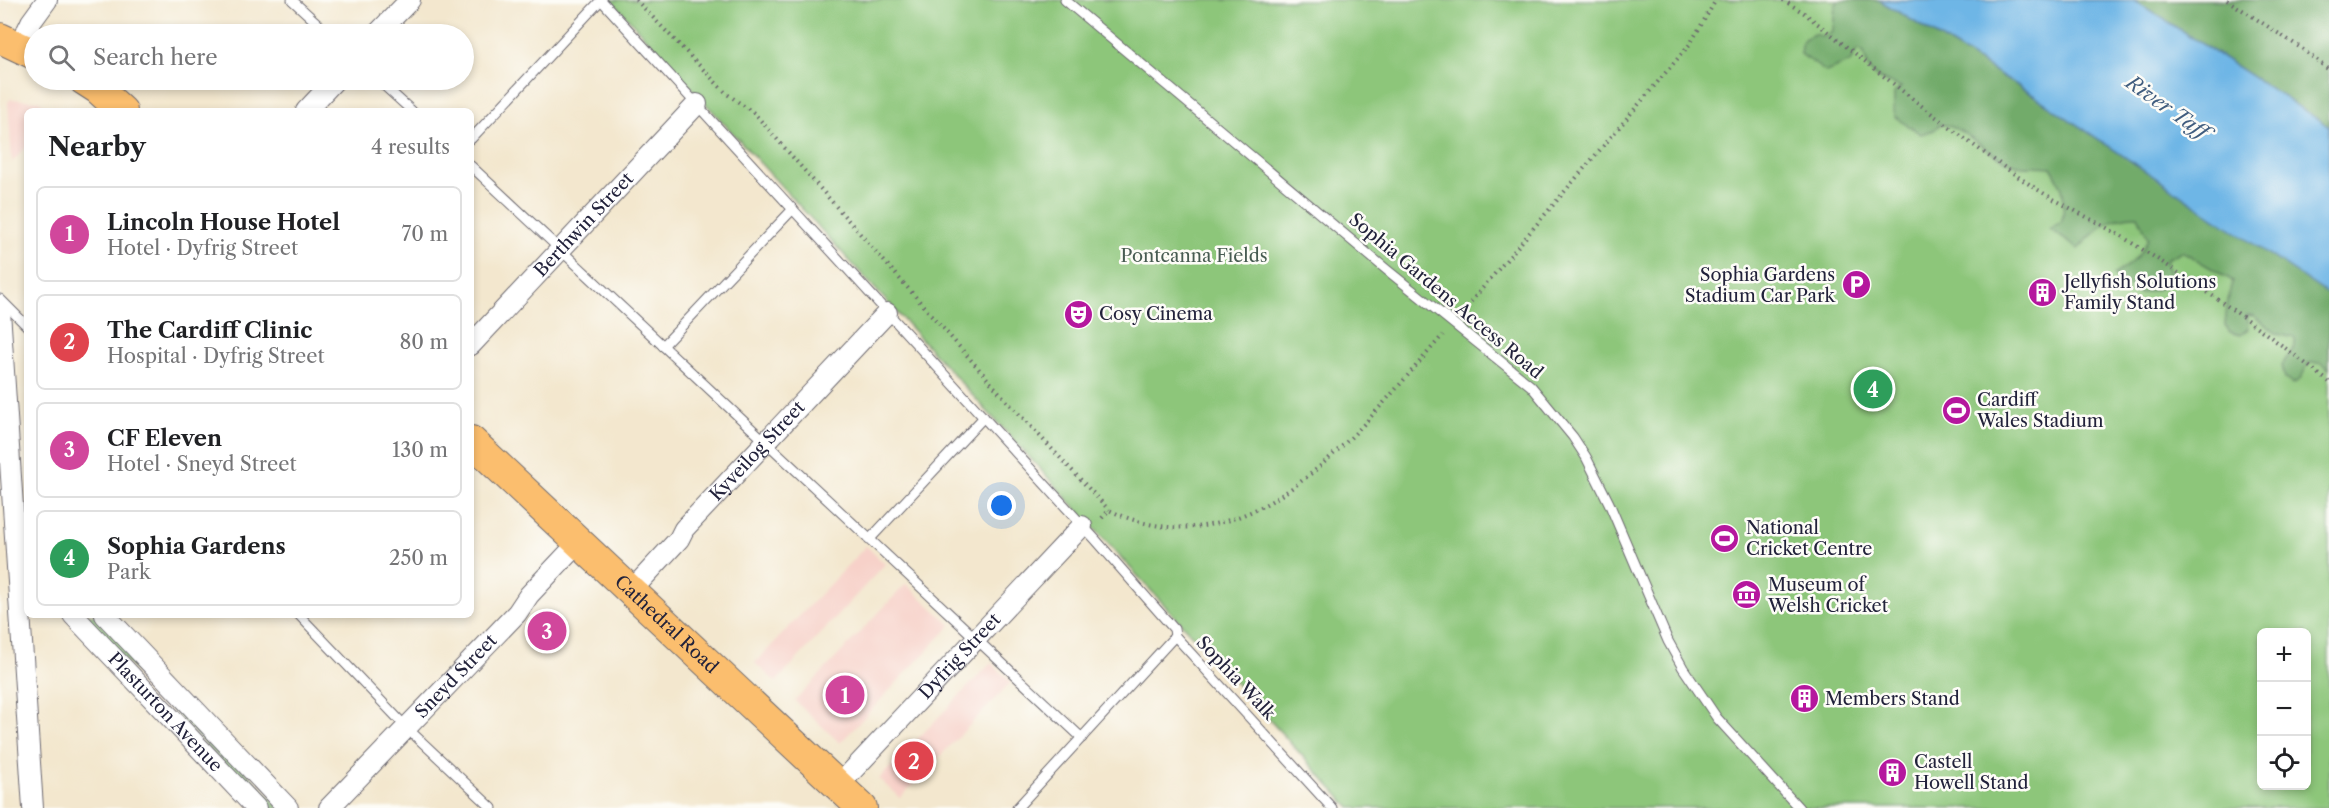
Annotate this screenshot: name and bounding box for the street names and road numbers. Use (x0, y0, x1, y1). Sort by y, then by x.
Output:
street label: Berthwin Street (530, 167, 638, 281)
street label: Sophia Gardens Access Road (1345, 208, 1547, 384)
street label: Kyveilog Street (705, 396, 810, 506)
street label: Cathedral Road (610, 571, 723, 678)
street label: Dyfrig Street (914, 608, 1006, 704)
street label: Sneyd Street (411, 629, 502, 723)
street label: Sophia Walk (1192, 632, 1281, 726)
street label: Plasturton Avenue (103, 648, 227, 777)

